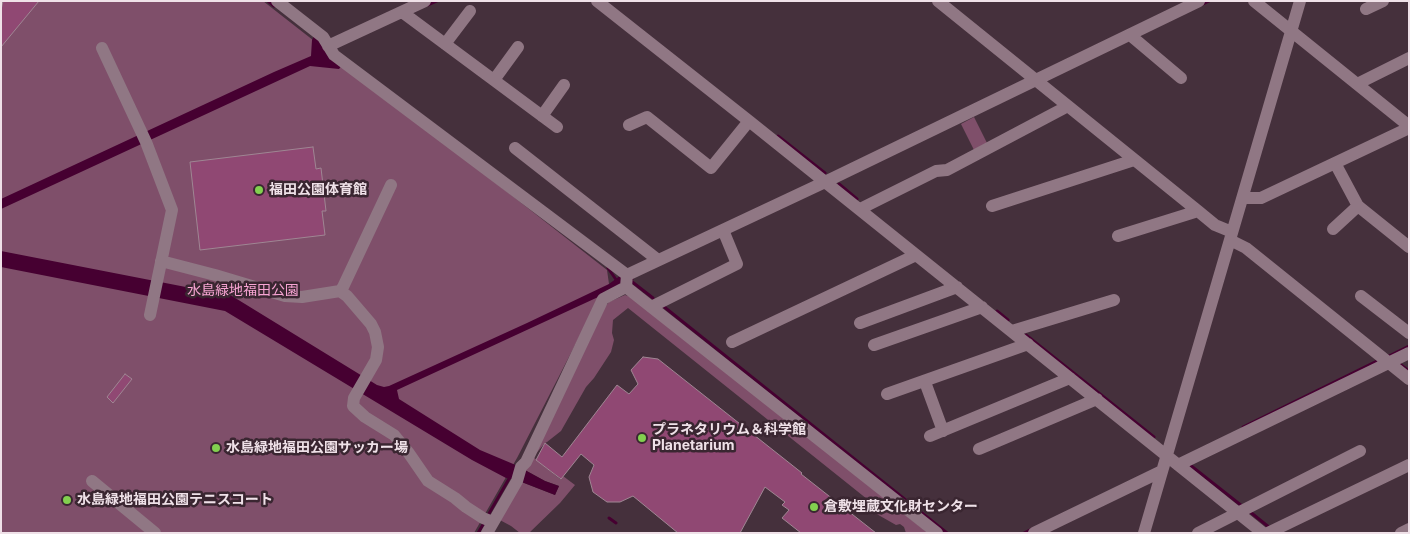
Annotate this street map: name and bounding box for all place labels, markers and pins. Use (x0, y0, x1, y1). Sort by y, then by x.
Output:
place label: 福田公園体育館 (269, 182, 367, 198)
marker: 福田公園体育館 (253, 184, 265, 196)
place label: プラネタリウム＆科学館 Planetarium (652, 422, 806, 454)
marker: プラネタリウム＆科学館 Planetarium (636, 432, 648, 444)
place label: 水島緑地福田公園サッカー場 (226, 440, 408, 456)
marker: 水島緑地福田公園サッカー場 (210, 442, 222, 454)
place label: 水島緑地福田公園テニスコート (77, 492, 273, 508)
marker: 水島緑地福田公園テニスコート (61, 494, 73, 506)
place label: 倉敷埋蔵文化財センター (824, 499, 978, 515)
marker: 倉敷埋蔵文化財センター (808, 501, 820, 513)

